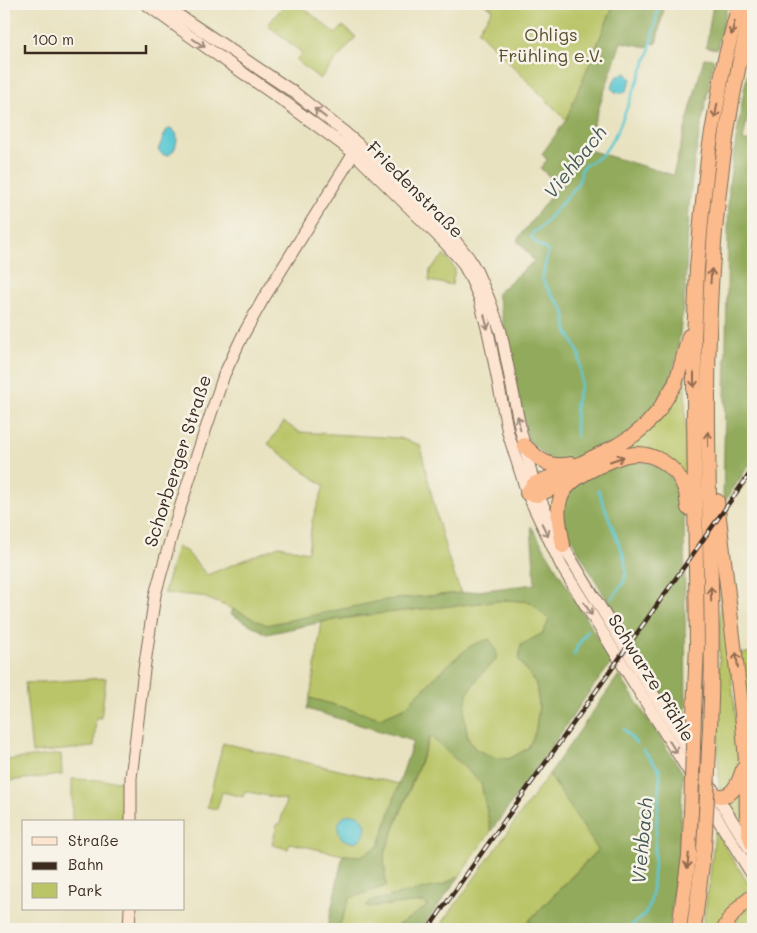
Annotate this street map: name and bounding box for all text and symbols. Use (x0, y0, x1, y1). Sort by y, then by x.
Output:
one-way arrow (728, 19, 737, 35)
scale bar (25, 22, 146, 54)
park label: Ohligs Frühling e.V. (498, 22, 604, 67)
text: 100 m (32, 29, 74, 49)
one-way arrow (192, 37, 206, 48)
one-way arrow (710, 102, 720, 118)
one-way arrow (314, 107, 327, 118)
water label: Viehbach (538, 120, 612, 203)
street label: Friedenstraße (362, 136, 469, 243)
one-way arrow (706, 268, 716, 284)
one-way arrow (482, 314, 491, 330)
one-way arrow (689, 371, 699, 387)
street label: Schorberger Straße (138, 372, 216, 550)
one-way arrow (514, 415, 523, 431)
one-way arrow (703, 431, 713, 447)
one-way arrow (609, 454, 624, 463)
one-way arrow (540, 522, 550, 537)
one-way arrow (706, 586, 716, 602)
one-way arrow (583, 601, 593, 615)
street label: Schwarze Pfähle (603, 609, 701, 746)
one-way arrow (732, 653, 742, 669)
one-way arrow (669, 740, 679, 754)
water label: Viehbach (625, 797, 658, 885)
legend (22, 820, 185, 910)
text: Straße (68, 830, 119, 850)
one-way arrow (683, 853, 693, 869)
text: Bahn (68, 854, 103, 874)
text: Park (68, 880, 102, 900)

